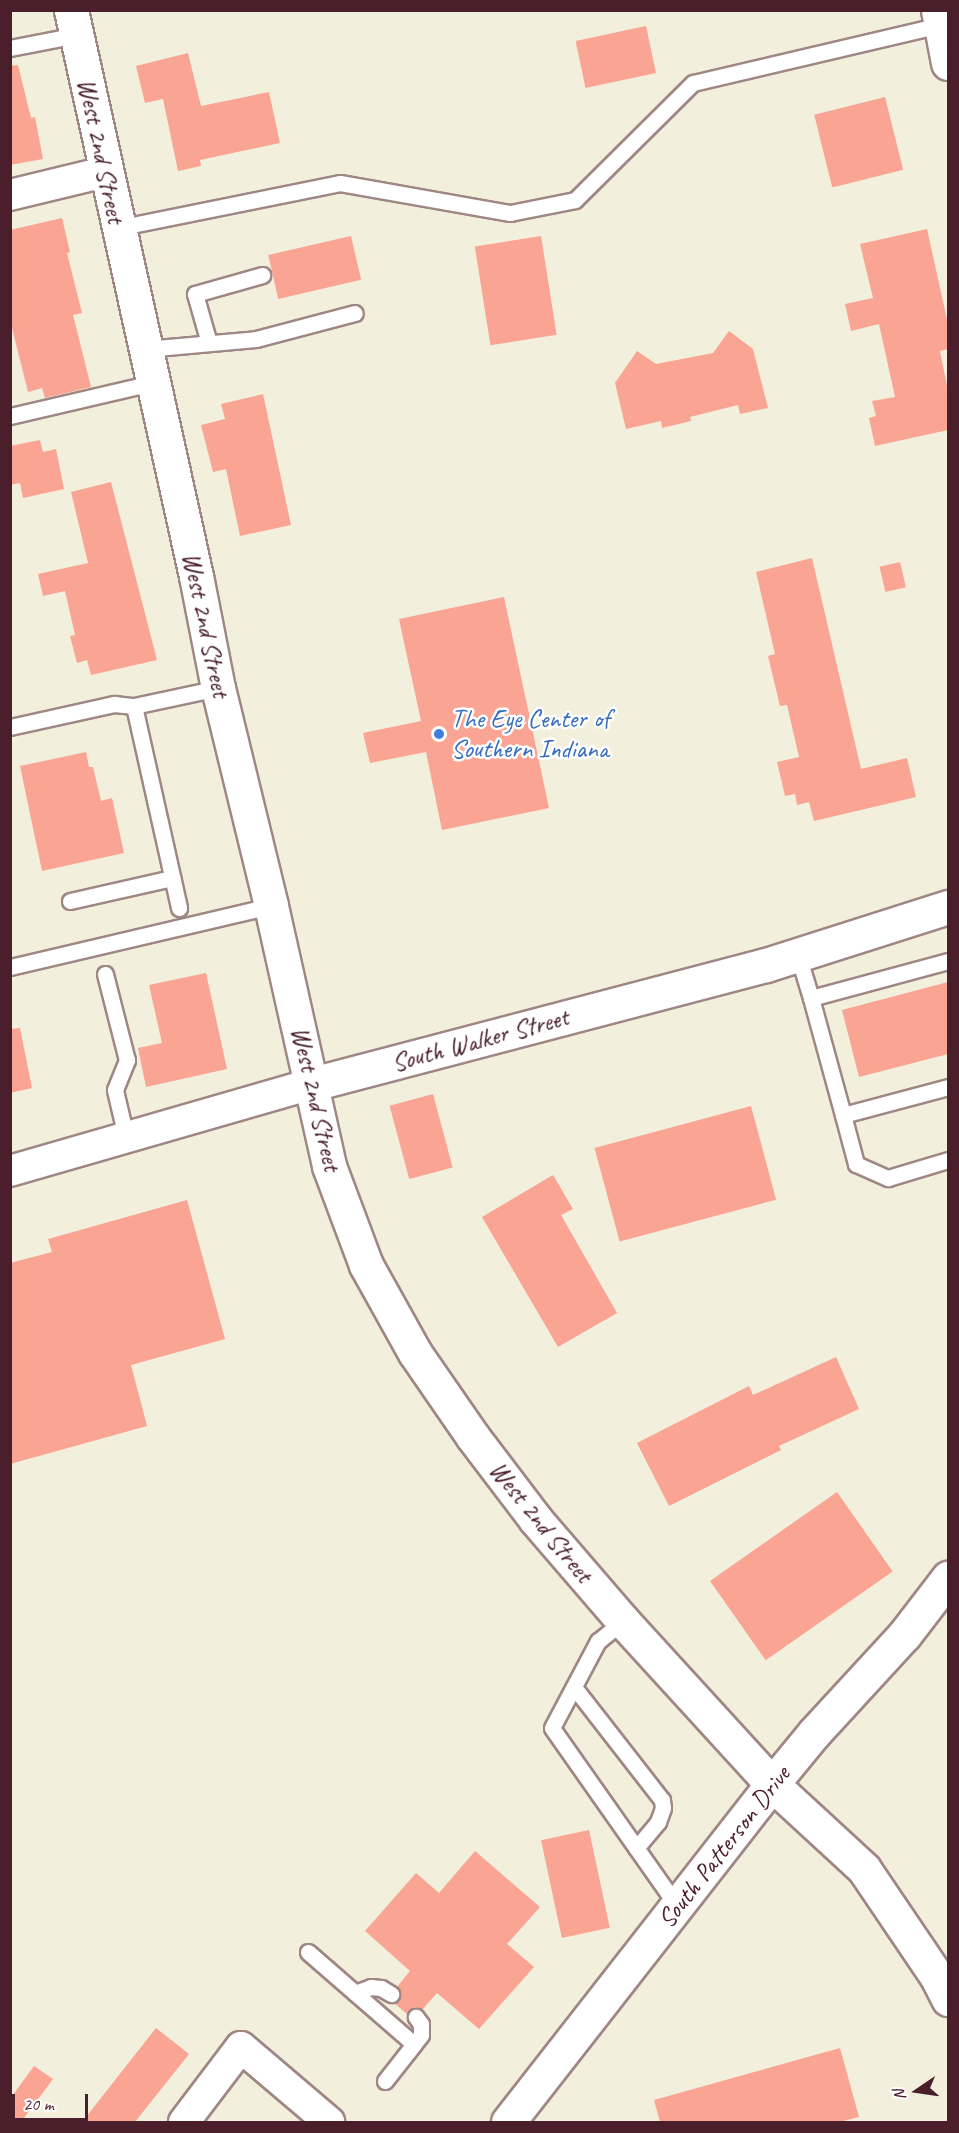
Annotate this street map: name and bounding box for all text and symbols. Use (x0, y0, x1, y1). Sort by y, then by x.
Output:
street label: West 2nd Street (70, 76, 132, 226)
street label: West 2nd Street (175, 550, 237, 700)
place label: The Eye Center of Southern Indiana (451, 703, 609, 764)
marker: The Eye Center of Southern Indiana (432, 727, 446, 741)
street label: South Walker Street (388, 1001, 572, 1079)
street label: West 2nd Street (284, 1024, 348, 1174)
street label: West 2nd Street (482, 1455, 600, 1589)
street label: South Patterson Drive (651, 1759, 797, 1935)
north arrow (887, 2061, 947, 2121)
scale bar (15, 2082, 92, 2120)
text: N (889, 2088, 910, 2102)
text: 20 m (23, 2093, 54, 2115)

